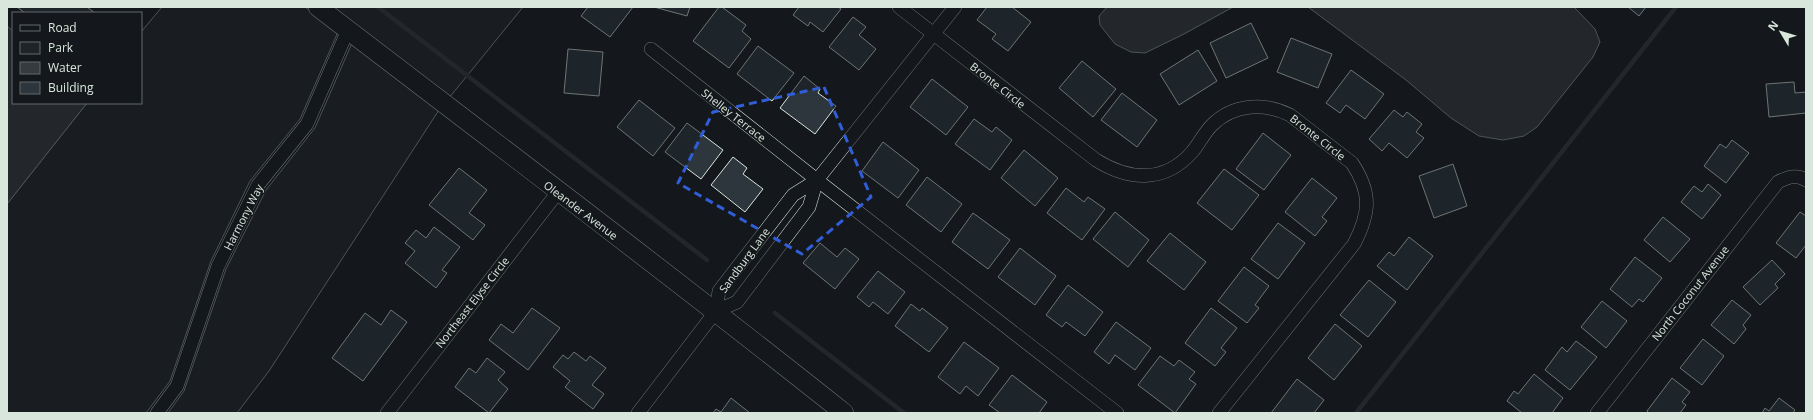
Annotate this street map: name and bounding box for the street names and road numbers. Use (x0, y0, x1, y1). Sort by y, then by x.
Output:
street label: Bronte Circle (967, 59, 1029, 111)
street label: Shelley Terrace (699, 85, 769, 145)
street label: Bronte Circle (1287, 111, 1349, 163)
street label: Oleander Avenue (541, 177, 621, 243)
street label: Harmony Way (220, 181, 266, 253)
street label: Sandburg Lane (715, 224, 773, 296)
street label: North Coconut Avenue (1648, 242, 1732, 344)
street label: Northeast Elyse Circle (432, 253, 512, 351)

